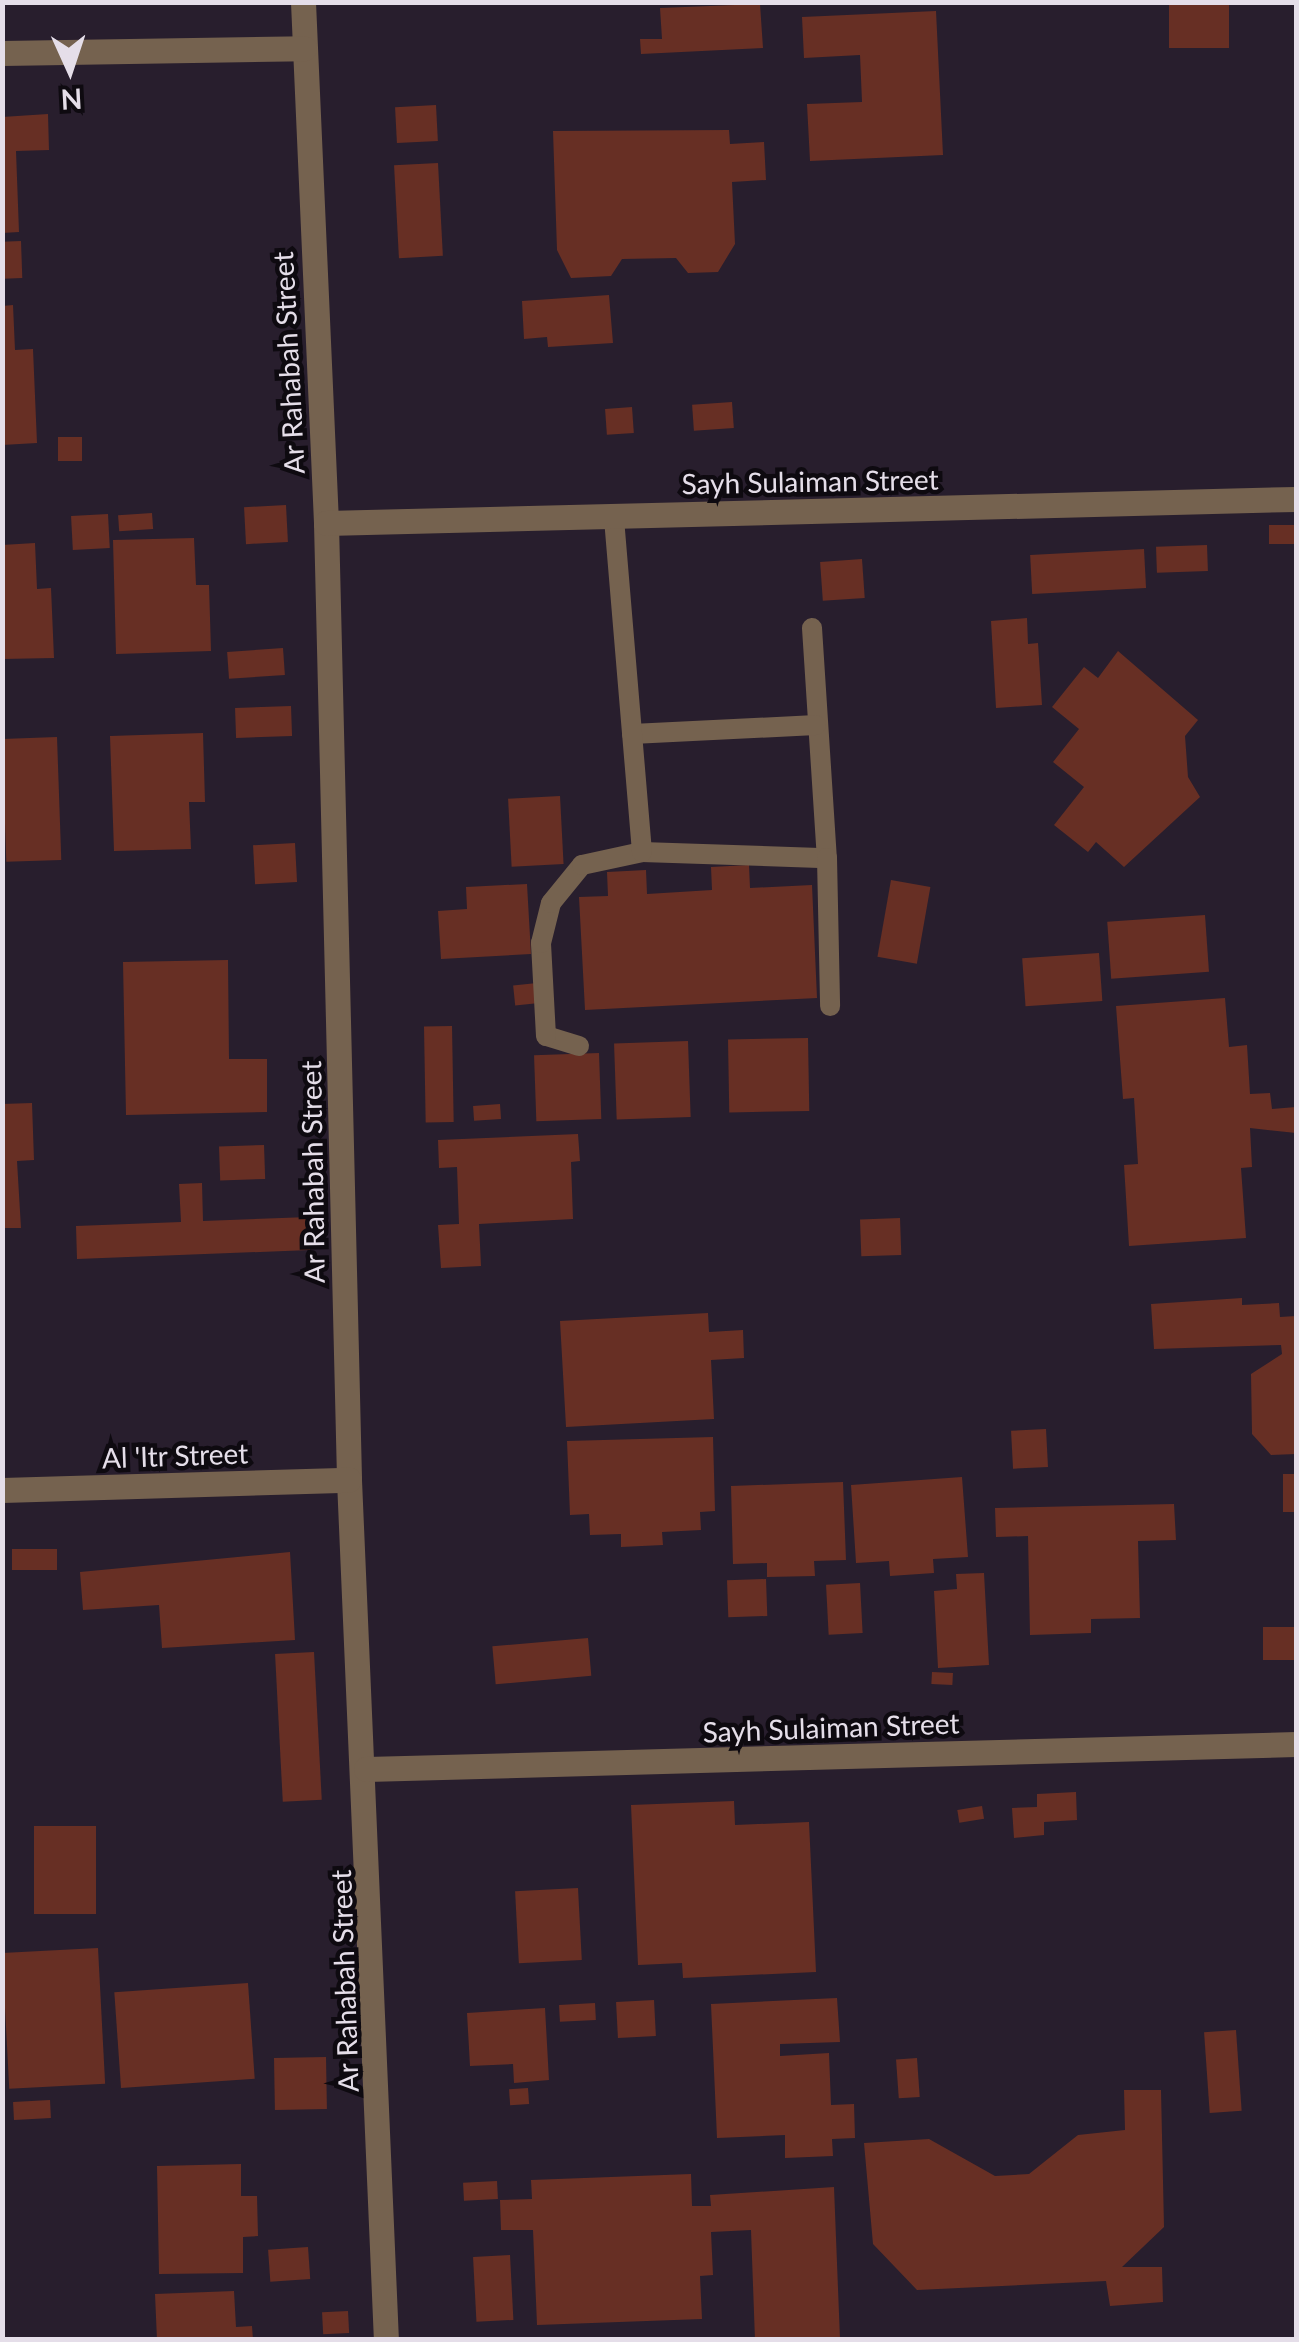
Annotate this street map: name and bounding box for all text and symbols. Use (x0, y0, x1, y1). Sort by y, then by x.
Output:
north arrow (20, 20, 120, 120)
text: N (60, 82, 83, 117)
street label: Ar Rahabah Street (265, 251, 311, 475)
street label: Sayh Sulaiman Street (681, 462, 939, 500)
street label: Ar Rahabah Street (293, 1060, 331, 1284)
street label: Al 'Itr Street (101, 1436, 249, 1474)
street label: Sayh Sulaiman Street (702, 1706, 960, 1748)
street label: Ar Rahabah Street (323, 1869, 365, 2093)

